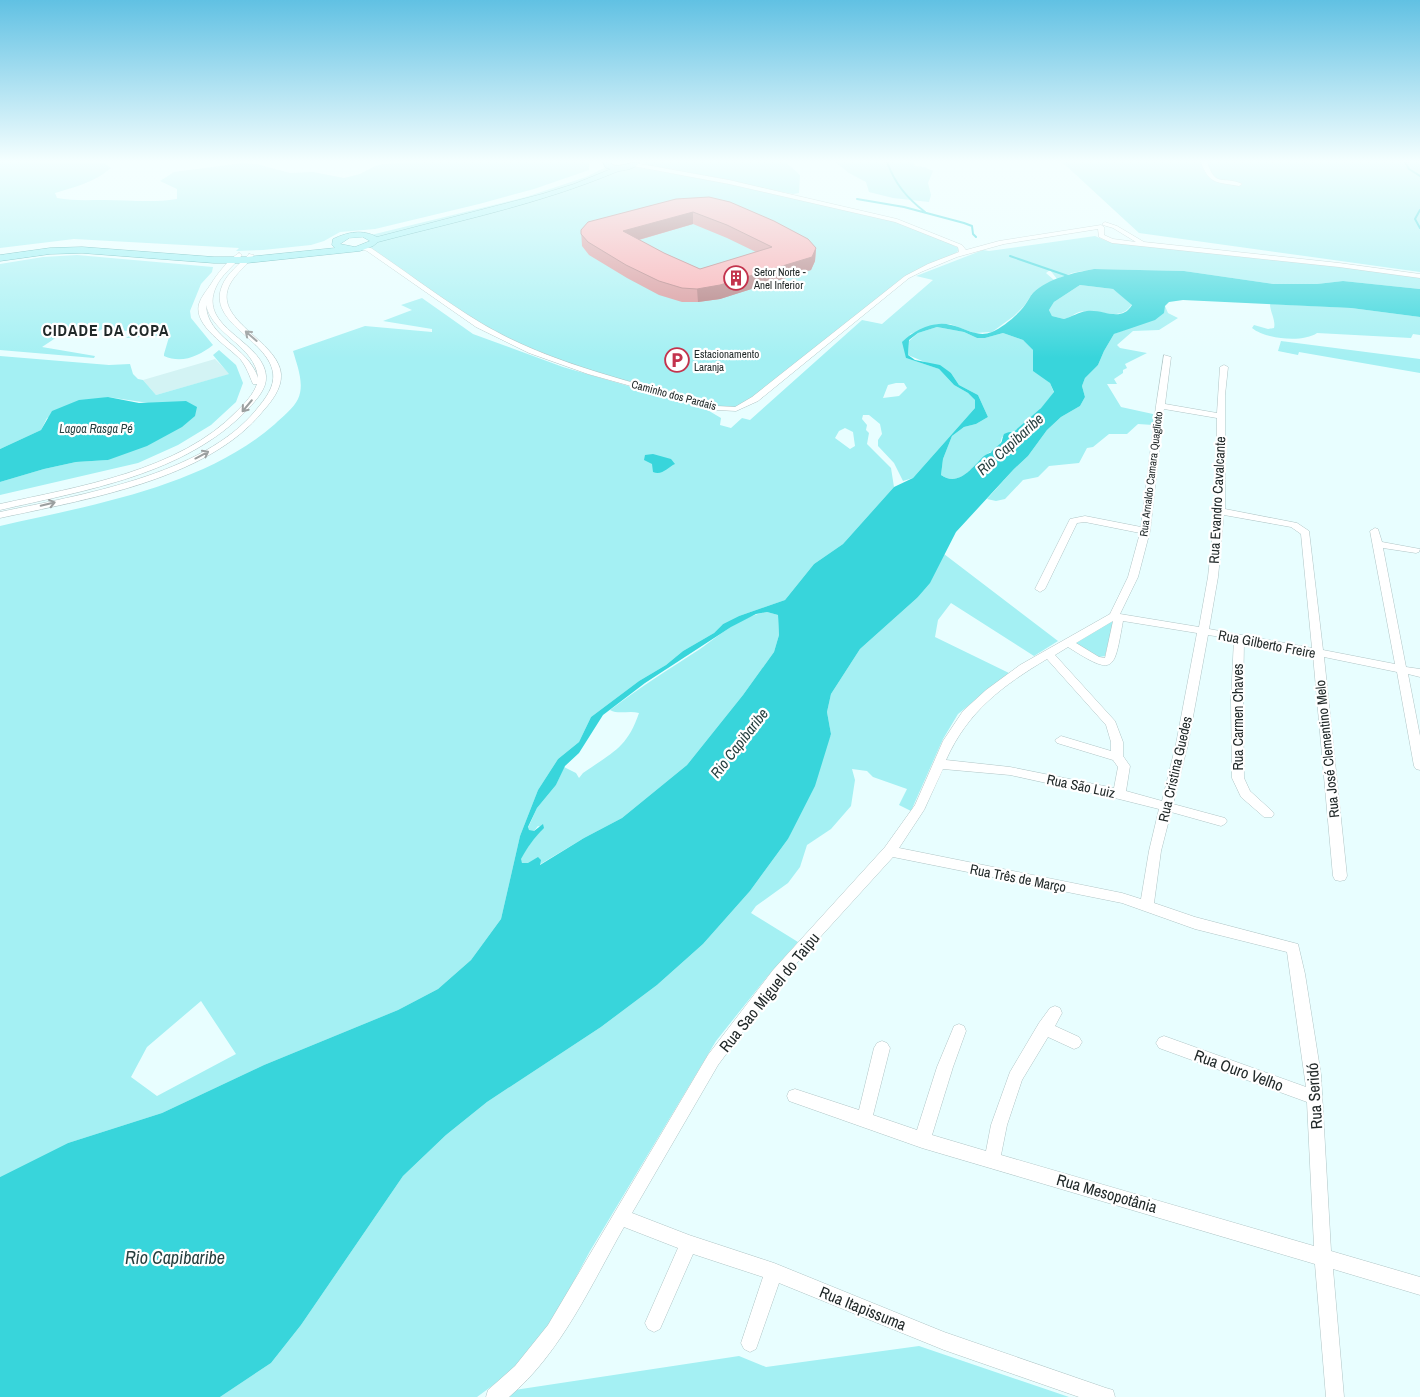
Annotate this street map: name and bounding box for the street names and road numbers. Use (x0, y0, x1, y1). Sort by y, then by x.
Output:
street label: Caminho dos Pardais (630, 377, 718, 413)
street label: Rua Arnaldo Camara Quaglioto (1136, 411, 1166, 537)
street label: Rua Evandro Cavalcante (1205, 436, 1229, 564)
street label: Rua Gilberto Freire (1217, 626, 1317, 662)
street label: Rua Carmen Chaves (1229, 663, 1247, 771)
street label: Rua José Clementino Melo (1311, 679, 1343, 819)
street label: Rua Cristina Guedes (1154, 714, 1196, 824)
street label: Rua São Luiz (1045, 770, 1117, 802)
street label: Rua Três de Março (968, 860, 1068, 896)
street label: Rua Sao Miguel do Taipu (714, 928, 824, 1056)
street label: Rua Ouro Velho (1191, 1044, 1287, 1096)
street label: Rua Seridó (1301, 1062, 1327, 1130)
street label: Rua Mesopotânia (1054, 1168, 1160, 1218)
street label: Rua Itapissuma (816, 1281, 910, 1336)

